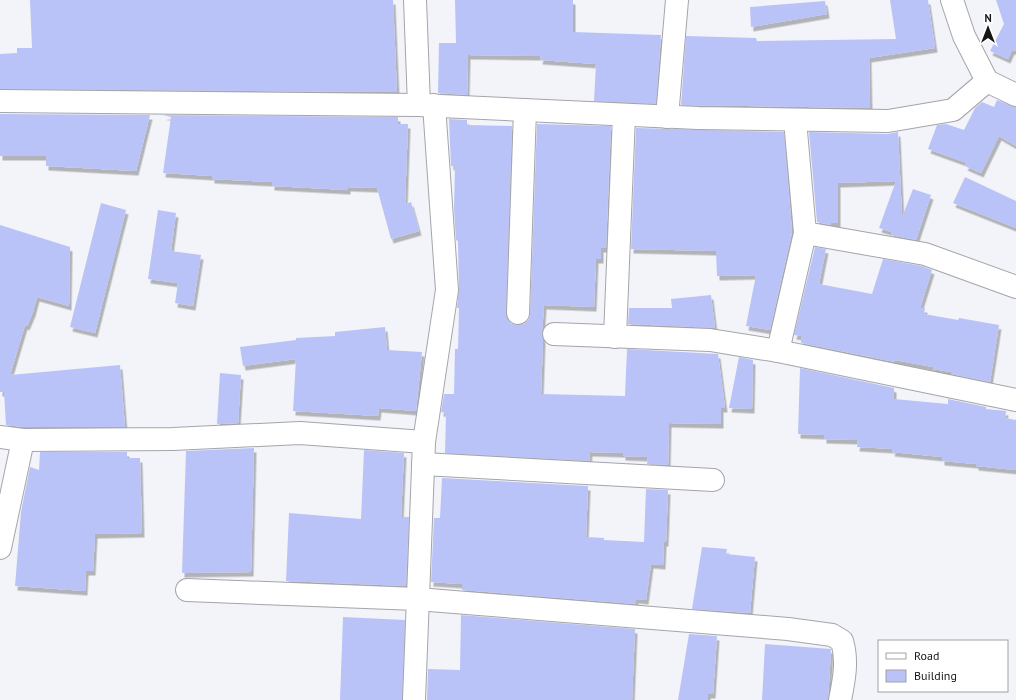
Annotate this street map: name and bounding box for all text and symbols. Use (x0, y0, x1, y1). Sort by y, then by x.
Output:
north arrow (968, 8, 1008, 48)
text: N (984, 11, 992, 25)
legend (878, 640, 1008, 692)
text: Road (914, 648, 939, 663)
text: Building (914, 668, 957, 683)

